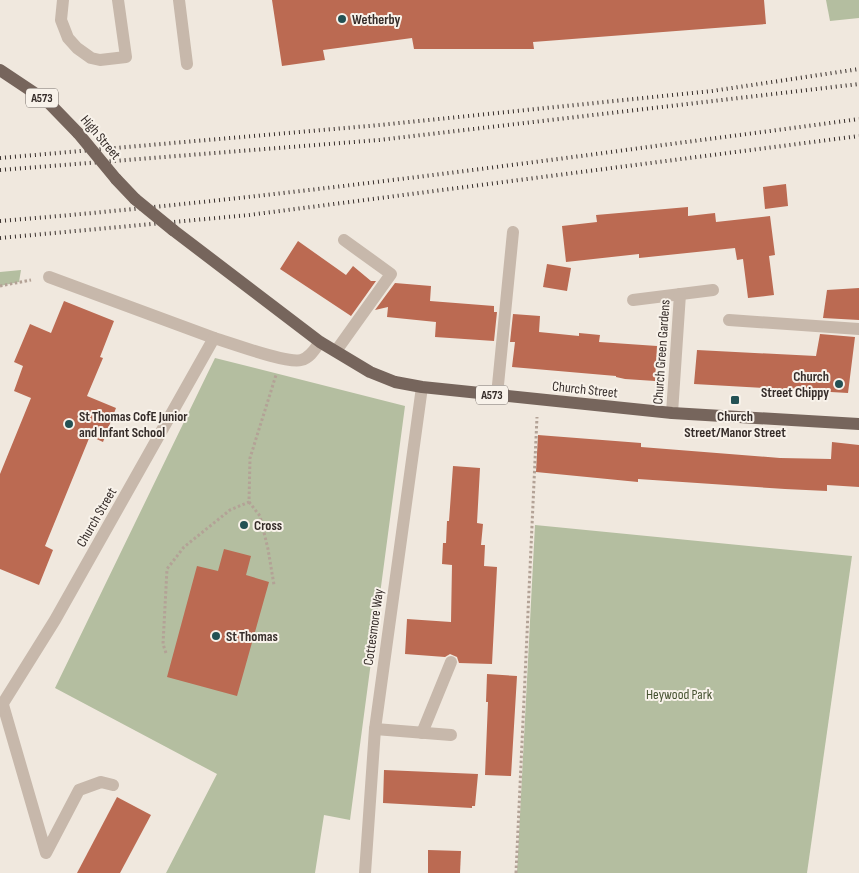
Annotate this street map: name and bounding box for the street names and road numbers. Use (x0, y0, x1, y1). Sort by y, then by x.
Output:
road number: A573 (26, 89, 58, 108)
street label: High Street (77, 112, 124, 163)
street label: Church Green Gardens (649, 299, 674, 405)
street label: Church Street (551, 378, 619, 401)
road number: A573 (476, 386, 508, 404)
street label: Church Street (73, 485, 120, 550)
street label: Cottesmore Way (360, 587, 387, 667)

